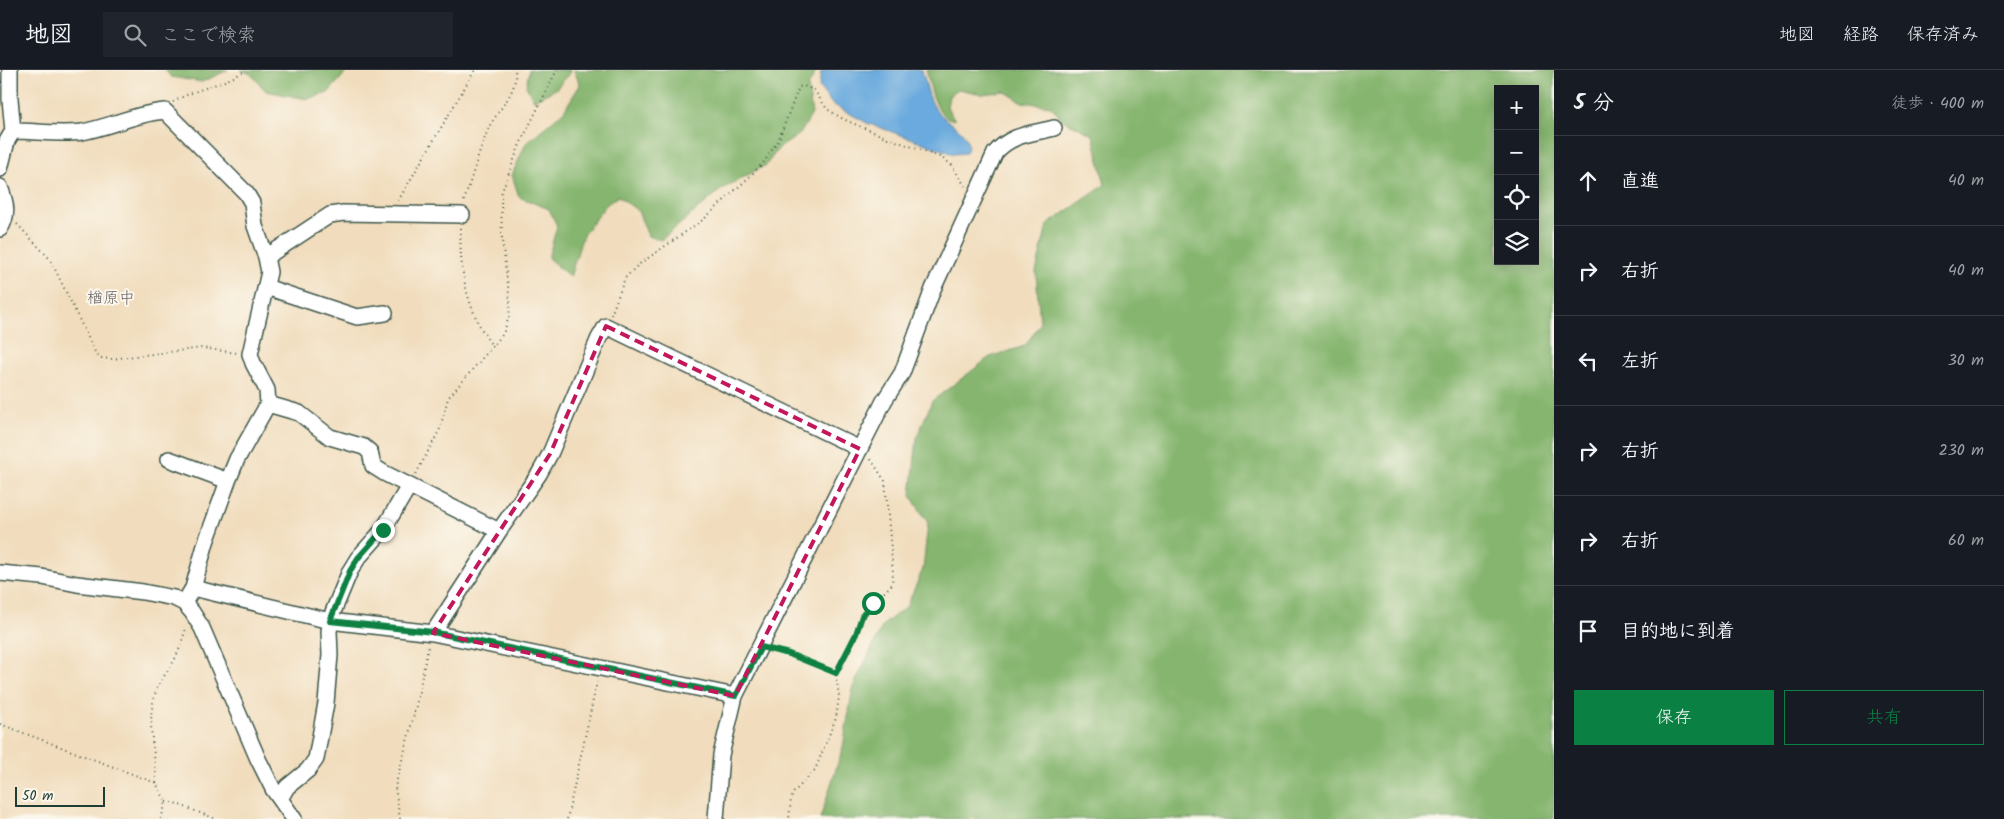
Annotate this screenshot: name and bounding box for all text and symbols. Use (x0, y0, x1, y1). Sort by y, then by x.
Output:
search box (103, 12, 453, 57)
text: 地図 (25, 16, 73, 55)
icon: search (121, 21, 149, 49)
text: ここで検索 (161, 21, 256, 51)
text: 地図 (1779, 21, 1815, 50)
text: 経路 (1843, 21, 1879, 50)
text: 保存済み (1907, 21, 1979, 50)
map controls (1494, 85, 1539, 265)
button: + (1494, 85, 1539, 130)
text: 5 分 (1574, 87, 1614, 120)
text: 徒歩 · 400 m (1891, 91, 1984, 116)
button: − (1494, 130, 1539, 175)
icon: ahead (1574, 167, 1602, 195)
text: 直進 (1621, 167, 1659, 197)
text: 40 m (1948, 168, 1984, 193)
button: locate (1494, 175, 1539, 220)
button: layers (1494, 220, 1539, 265)
icon: right (1574, 257, 1602, 285)
text: 右折 (1621, 257, 1659, 287)
text: 40 m (1948, 258, 1984, 283)
district label: 楢原中 (87, 286, 135, 311)
icon: left (1574, 347, 1602, 375)
text: 左折 (1621, 347, 1659, 377)
text: 30 m (1948, 348, 1984, 373)
icon: right (1574, 437, 1602, 465)
text: 右折 (1621, 437, 1659, 467)
text: 230 m (1938, 438, 1984, 463)
route end (372, 519, 395, 542)
icon: right (1574, 527, 1602, 555)
text: 右折 (1621, 527, 1659, 557)
text: 60 m (1948, 528, 1984, 553)
route start (862, 592, 885, 615)
icon: arrive (1574, 617, 1602, 645)
text: 目的地に到着 (1621, 617, 1735, 647)
button: 保存 (1574, 690, 1774, 745)
button: 共有 (1784, 690, 1984, 745)
scale bar (15, 784, 105, 807)
text: 50 m (22, 785, 53, 807)

